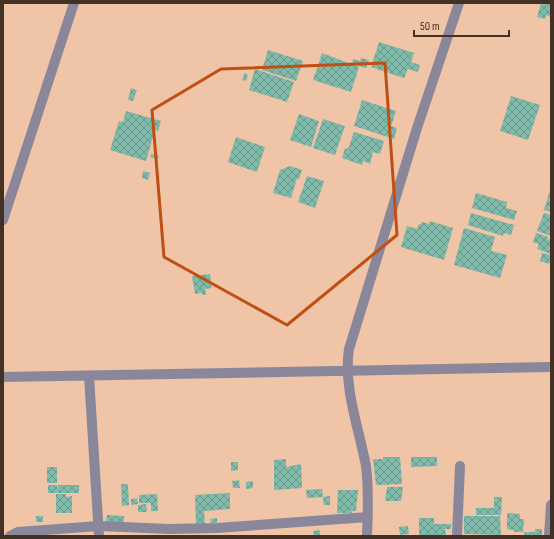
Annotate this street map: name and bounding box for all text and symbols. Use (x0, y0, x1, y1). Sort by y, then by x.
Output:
scale bar (414, 12, 509, 38)
text: 50 m (420, 19, 440, 34)

